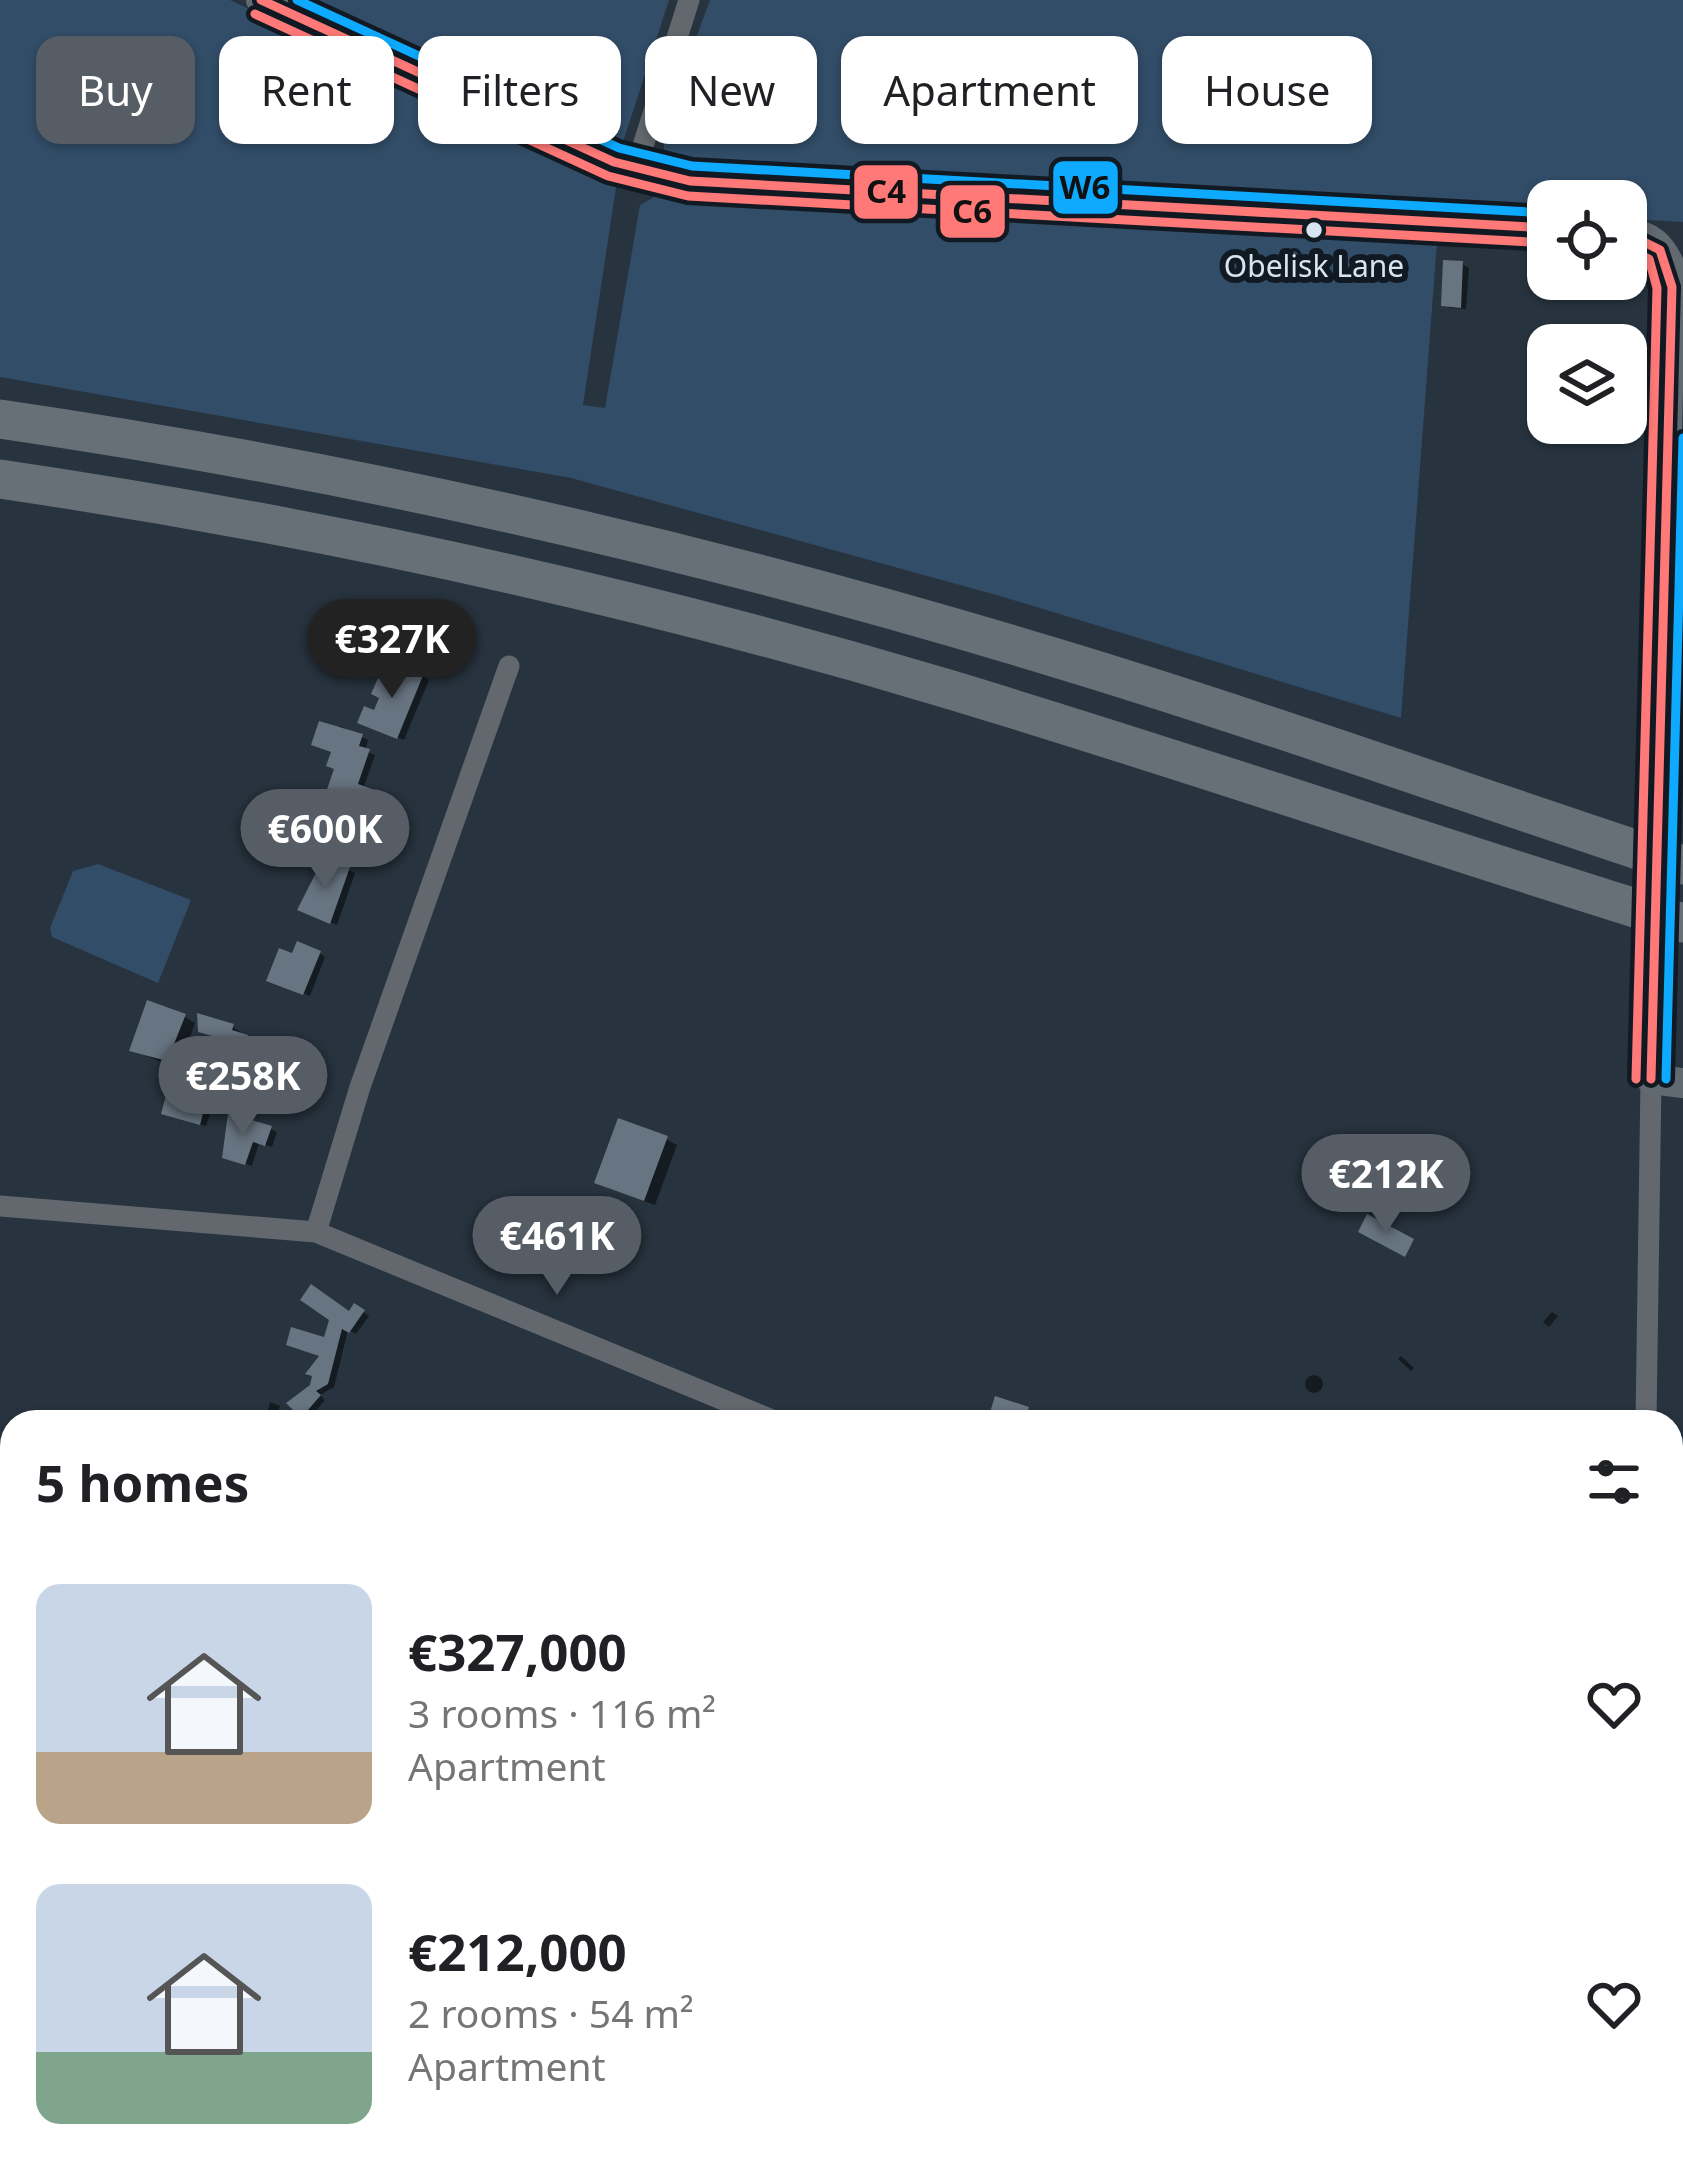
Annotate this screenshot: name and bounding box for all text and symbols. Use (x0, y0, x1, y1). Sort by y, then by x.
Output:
chip: Buy (36, 36, 195, 144)
chip: Rent (219, 36, 394, 144)
chip: Filters (418, 36, 621, 144)
chip: New (645, 36, 817, 144)
chip: Apartment (841, 36, 1138, 144)
chip: House (1162, 36, 1372, 144)
line badge: W6 (1051, 159, 1120, 216)
line badge: C4 (852, 163, 920, 221)
text: W6 (1060, 164, 1110, 209)
text: C4 (866, 168, 906, 213)
map controls (1527, 180, 1647, 444)
button: locate (1527, 180, 1647, 300)
line badge: C6 (938, 183, 1007, 240)
text: C6 (952, 188, 992, 233)
marker: Obelisk Lane (1303, 219, 1325, 241)
place label: Obelisk Lane (1224, 245, 1404, 286)
button: layers (1527, 324, 1647, 444)
pin: €327K (308, 599, 476, 701)
text: €327K (334, 611, 450, 664)
pin: €600K (241, 789, 409, 891)
text: €600K (267, 801, 383, 854)
pin: €258K (159, 1036, 327, 1138)
text: €258K (185, 1048, 301, 1101)
pin: €212K (1302, 1134, 1470, 1236)
text: €212K (1328, 1146, 1444, 1199)
pin: €461K (473, 1196, 641, 1298)
text: €461K (499, 1208, 615, 1261)
text: 5 homes (36, 1447, 249, 1517)
icon: filters (1581, 1449, 1647, 1515)
text: €327,000 (408, 1616, 627, 1686)
icon: home (132, 1632, 276, 1776)
icon: heart (1581, 1671, 1647, 1737)
text: 3 rooms · 116 m² (408, 1686, 716, 1739)
text: Apartment (408, 1739, 606, 1792)
text: €212,000 (408, 1916, 627, 1986)
icon: home (132, 1932, 276, 2076)
icon: heart (1581, 1971, 1647, 2037)
text: 2 rooms · 54 m² (408, 1986, 694, 2039)
text: Apartment (408, 2039, 606, 2092)

